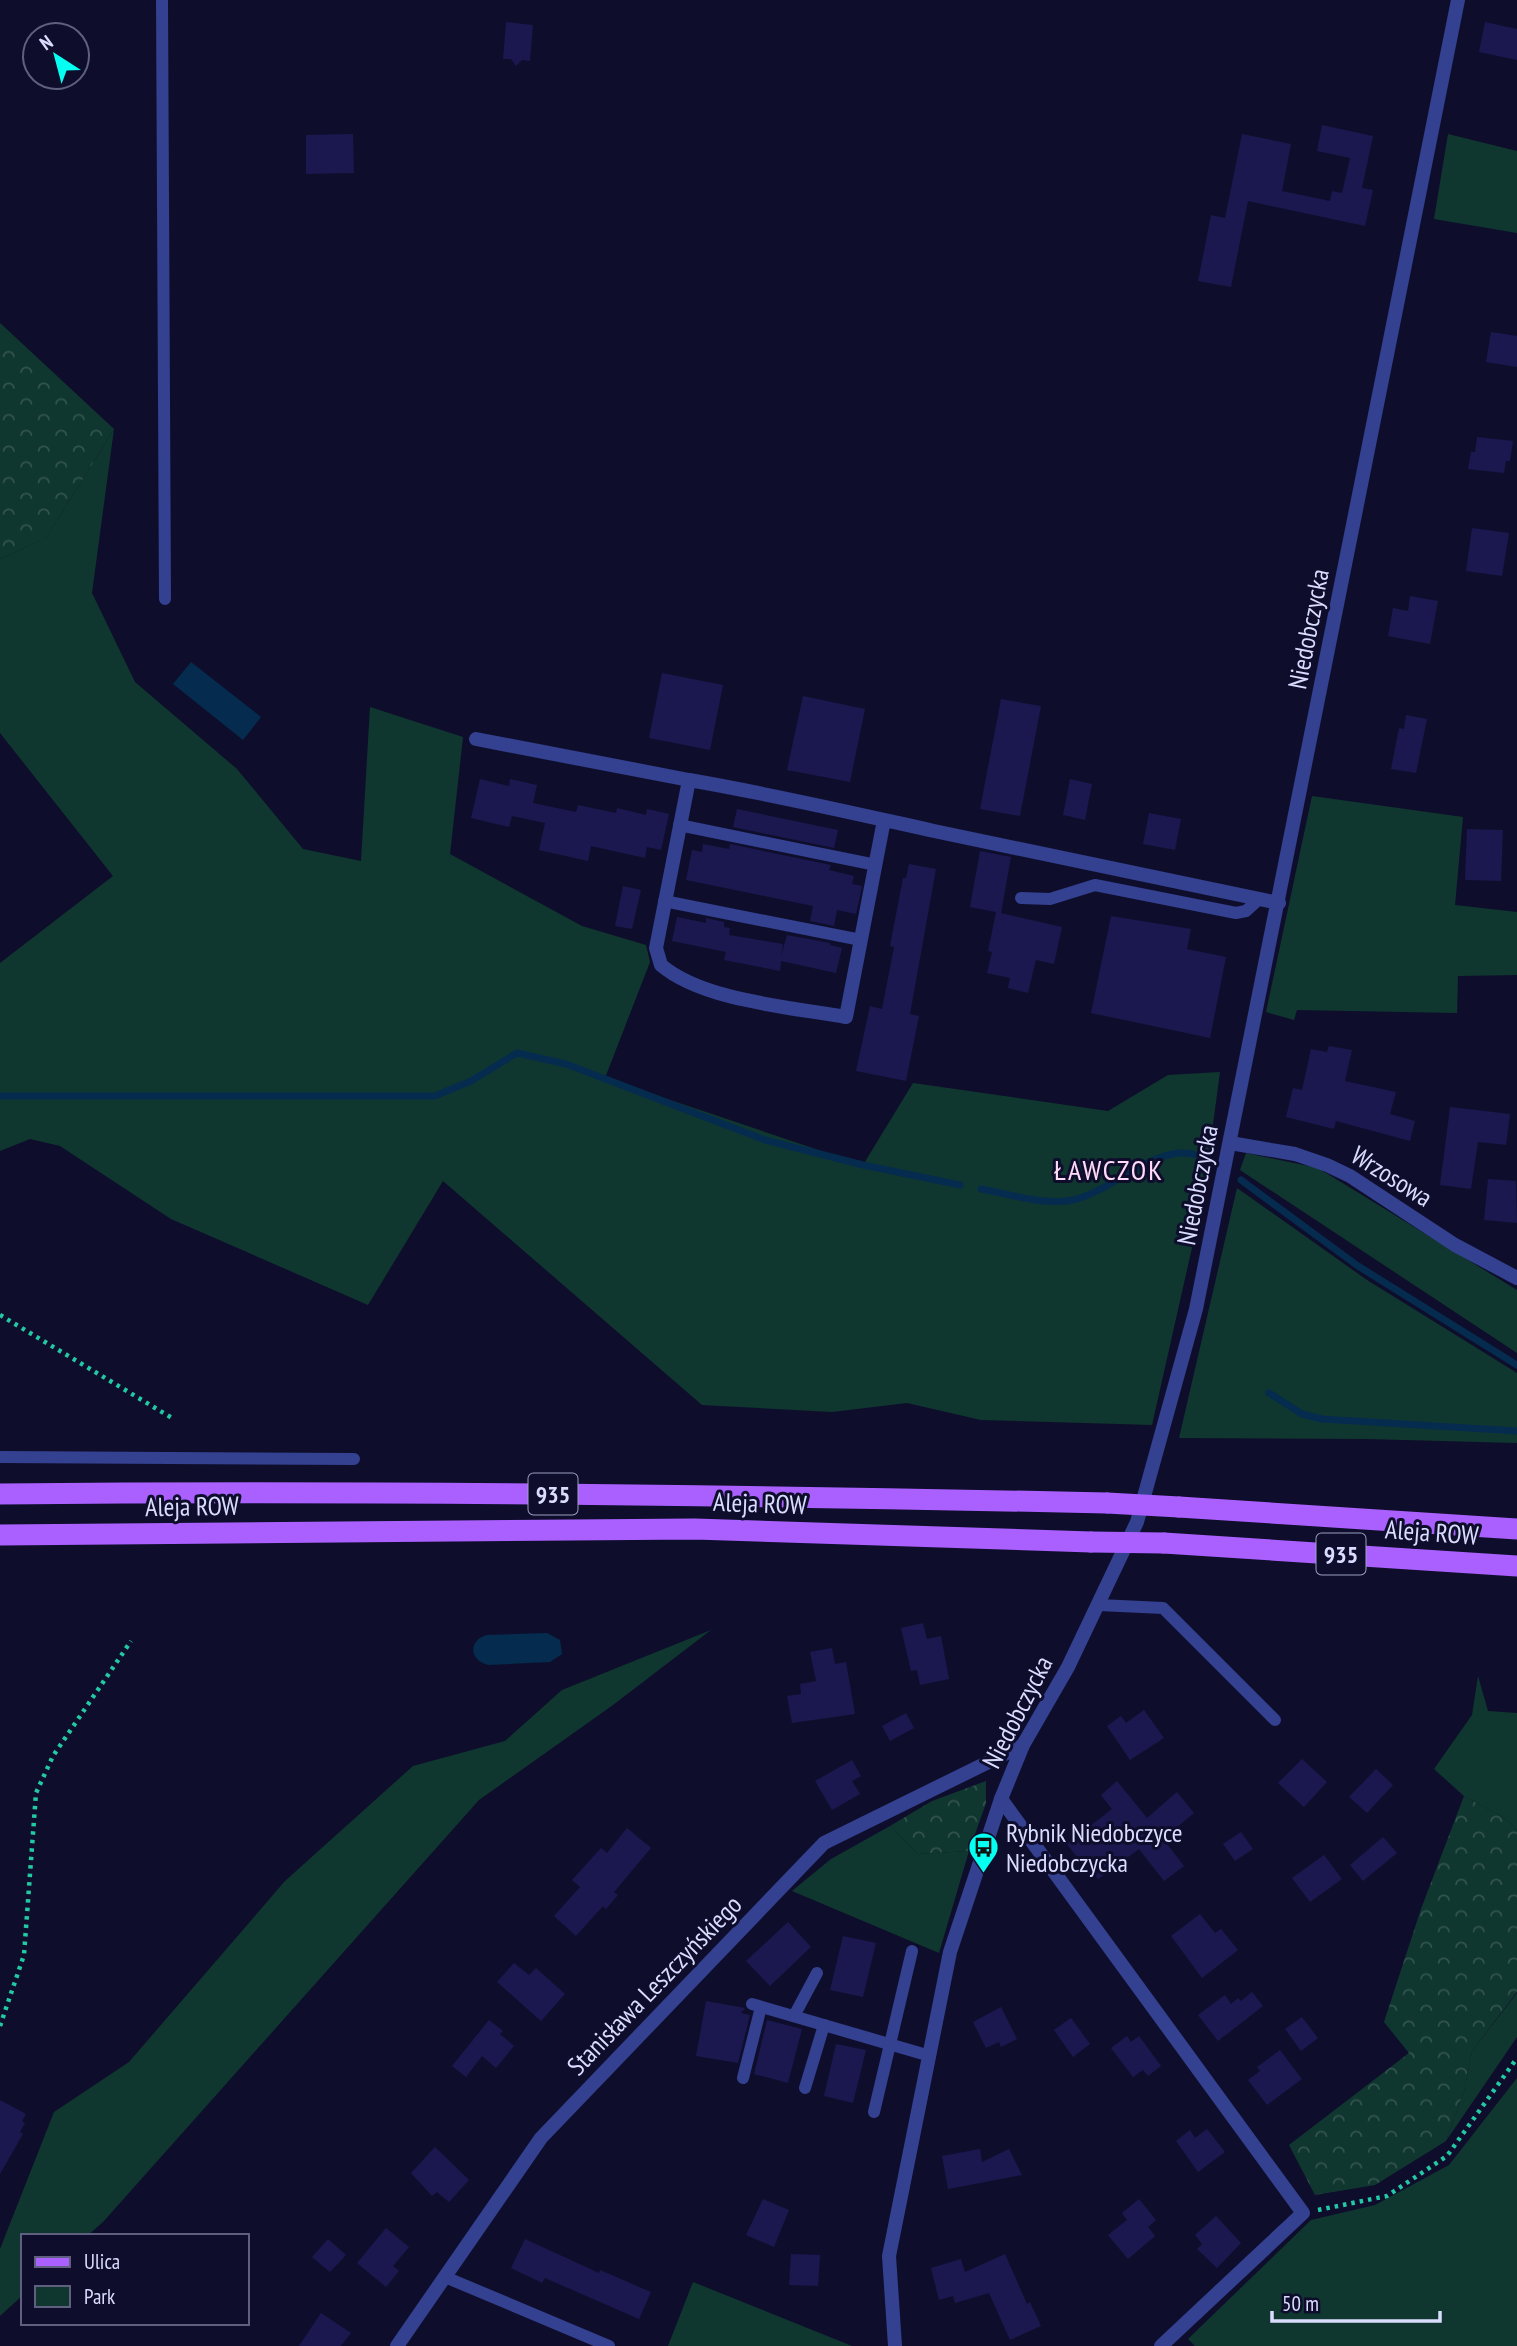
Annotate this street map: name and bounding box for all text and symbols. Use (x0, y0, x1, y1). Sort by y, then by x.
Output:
north arrow (21, 21, 91, 91)
text: N (35, 30, 57, 55)
street label: Niedobczycka (1280, 566, 1336, 692)
street label: Niedobczycka (1169, 1122, 1225, 1248)
street label: Wrzosowa (1345, 1138, 1439, 1214)
district label: ŁAWCZOK (1054, 1151, 1164, 1188)
road number: 935 (528, 1474, 578, 1514)
street label: Aleja ROW (713, 1485, 808, 1521)
street label: Aleja ROW (145, 1489, 240, 1523)
street label: Aleja ROW (1384, 1512, 1480, 1552)
road number: 935 (1316, 1534, 1366, 1574)
street label: Niedobczycka (975, 1650, 1059, 1774)
place label: Rybnik Niedobczyce Niedobczycka (1006, 1816, 1183, 1879)
bus stop icon: Rybnik Niedobczyce Niedobczycka (966, 1830, 1000, 1874)
street label: Stanisława Leszczyńskiego (560, 1888, 748, 2082)
legend (21, 2234, 248, 2325)
text: Ulica (84, 2248, 120, 2275)
scale bar (1272, 2280, 1440, 2324)
text: Park (84, 2283, 115, 2310)
text: 50 m (1282, 2290, 1319, 2317)

